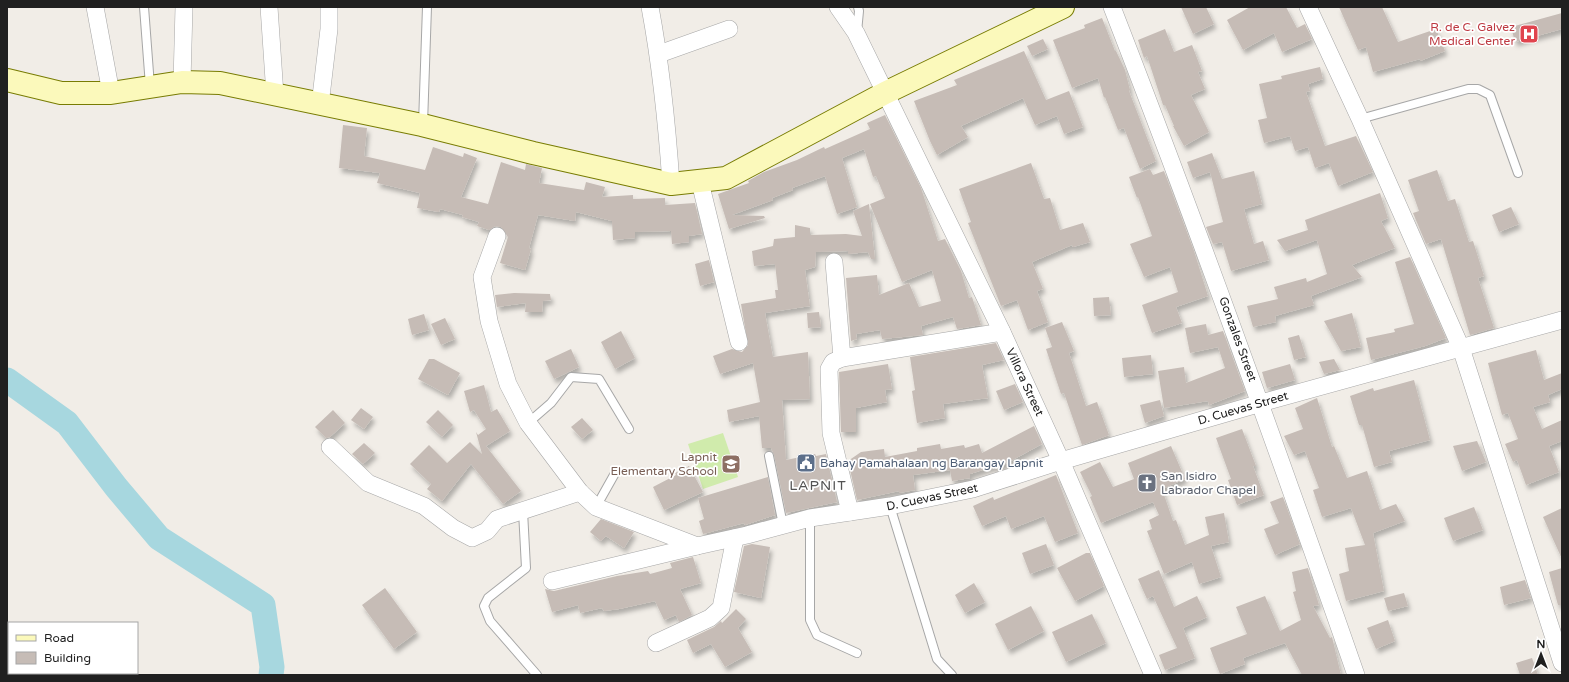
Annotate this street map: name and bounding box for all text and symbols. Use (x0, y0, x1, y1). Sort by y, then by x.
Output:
place label: R. de C. Galvez Medical Center (1429, 20, 1515, 48)
hospital icon: R. de C. Galvez Medical Center (1518, 23, 1540, 45)
street label: Gonzales Street (1216, 295, 1260, 384)
street label: Villora Street (1003, 346, 1047, 419)
street label: D. Cuevas Street (1196, 388, 1290, 428)
place label: Lapnit Elementary School (610, 450, 717, 478)
public building icon: Bahay Pamahalaan ng Barangay Lapnit (795, 452, 817, 474)
school or university icon: Lapnit Elementary School (720, 453, 742, 475)
place label: Bahay Pamahalaan ng Barangay Lapnit (820, 456, 1044, 470)
place label: San Isidro Labrador Chapel (1161, 469, 1256, 497)
church icon: San Isidro Labrador Chapel (1136, 472, 1158, 494)
district label: LAPNIT (789, 477, 847, 494)
street label: D. Cuevas Street (885, 480, 980, 514)
legend (8, 622, 138, 674)
text: Road (44, 631, 74, 645)
north arrow (1521, 634, 1561, 674)
text: N (1537, 638, 1545, 651)
text: Building (44, 651, 91, 665)

